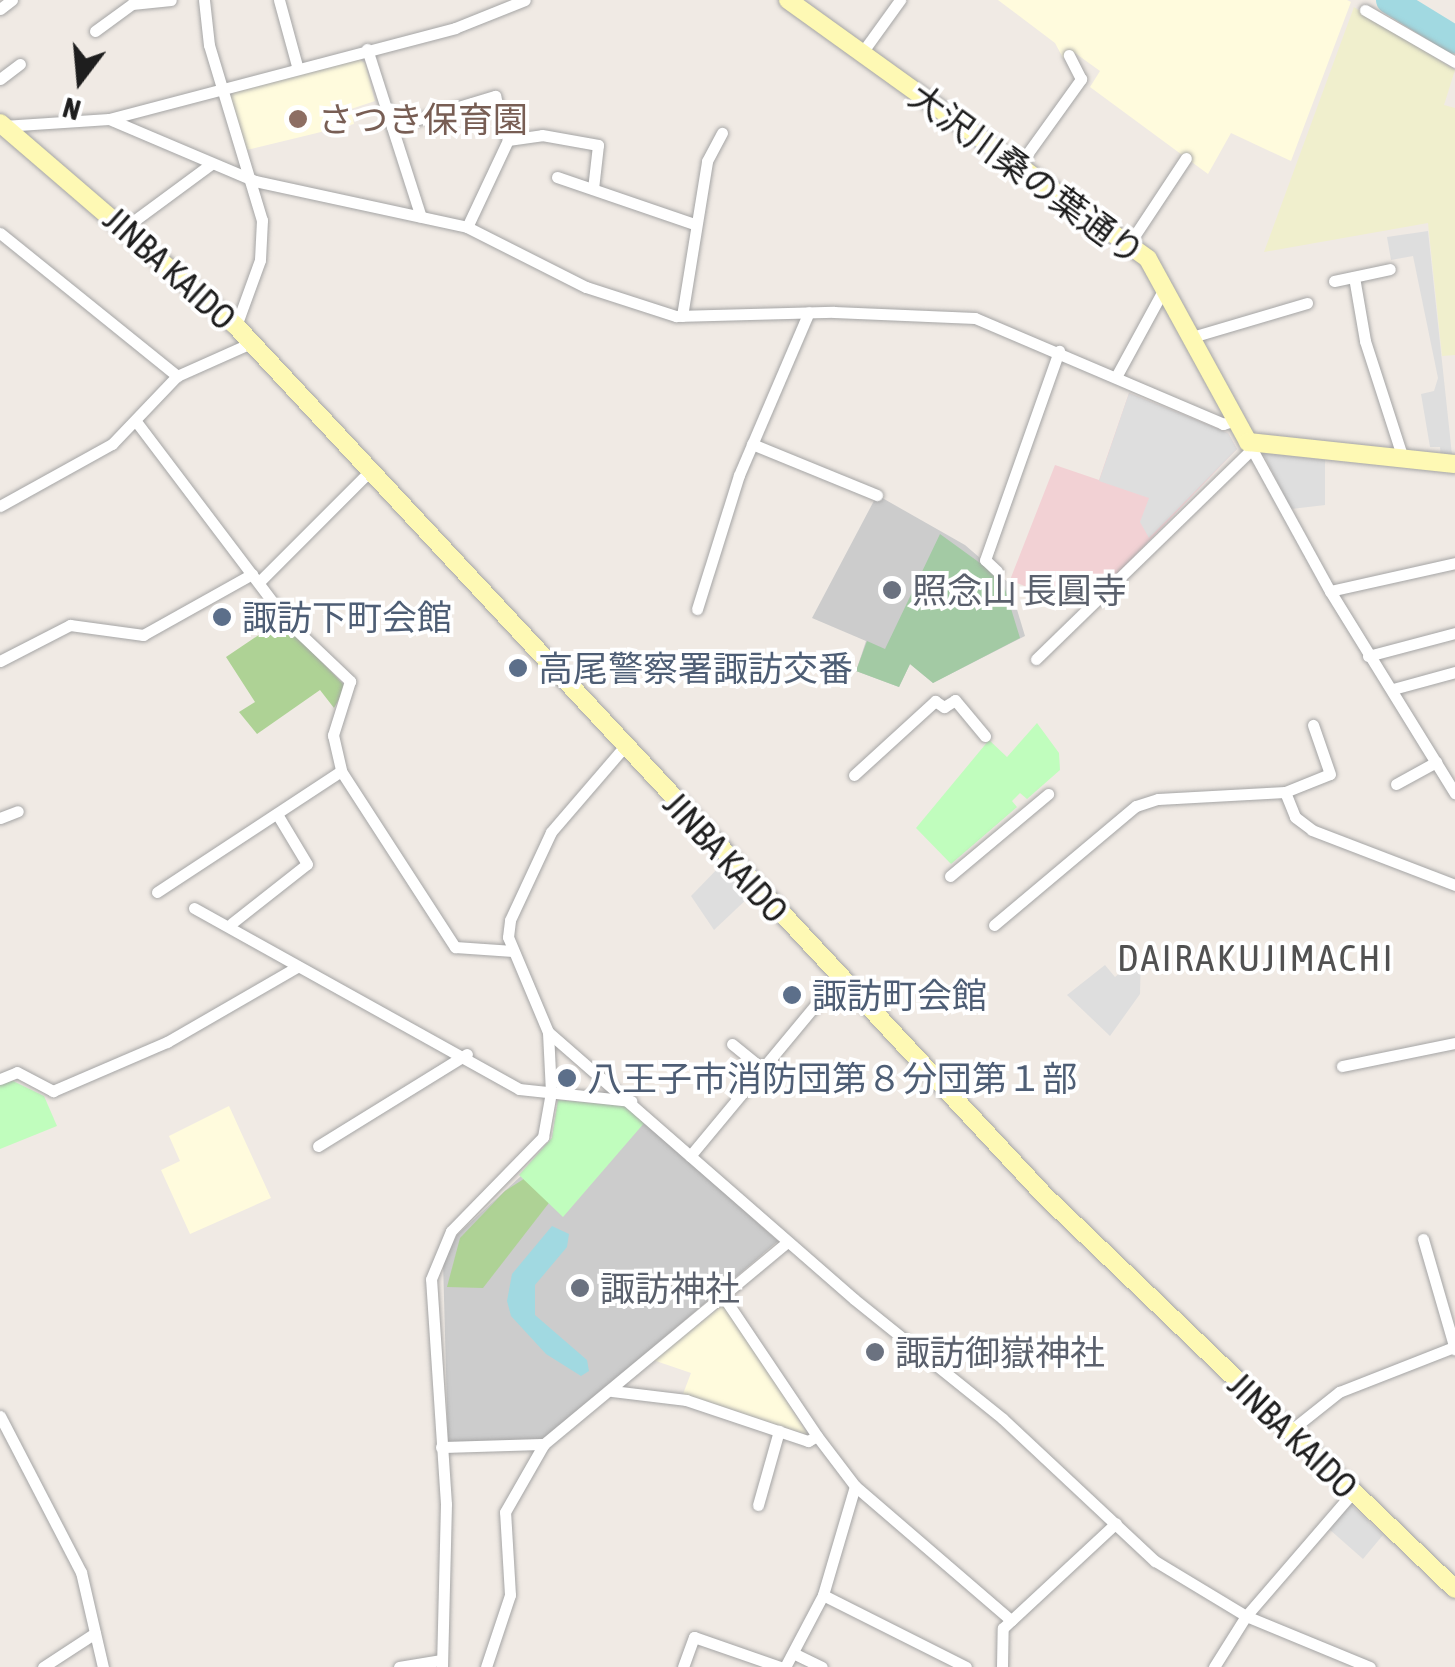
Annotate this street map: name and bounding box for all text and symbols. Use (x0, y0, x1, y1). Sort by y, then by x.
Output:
north arrow (30, 30, 130, 130)
street label: 大沢川桑の葉通り (901, 75, 1153, 273)
text: N (59, 91, 84, 126)
place label: さつき保育園 (318, 98, 528, 140)
marker: さつき保育園 (287, 108, 309, 130)
street label: JINBA KAIDO (96, 198, 244, 338)
place label: 照念山 長圓寺 (912, 569, 1127, 611)
marker: 照念山 長圓寺 (881, 579, 903, 601)
place label: 諏訪下町会館 (242, 596, 452, 638)
marker: 諏訪下町会館 (211, 606, 233, 628)
place label: 高尾警察署諏訪交番 (538, 647, 853, 689)
marker: 高尾警察署諏訪交番 (507, 657, 529, 679)
street label: JINBA KAIDO (655, 783, 797, 931)
district label: DAIRAKUJIMACHI (1117, 935, 1395, 981)
place label: 諏訪町会館 (812, 974, 987, 1016)
marker: 諏訪町会館 (781, 984, 803, 1006)
place label: 八王子市消防団第８分団第１部 (587, 1057, 1077, 1099)
marker: 八王子市消防団第８分団第１部 (556, 1067, 578, 1089)
place label: 諏訪神社 (600, 1267, 740, 1309)
marker: 諏訪神社 (569, 1277, 591, 1299)
place label: 諏訪御嶽神社 (895, 1331, 1105, 1373)
marker: 諏訪御嶽神社 (864, 1341, 886, 1363)
street label: JINBA KAIDO (1220, 1363, 1366, 1507)

